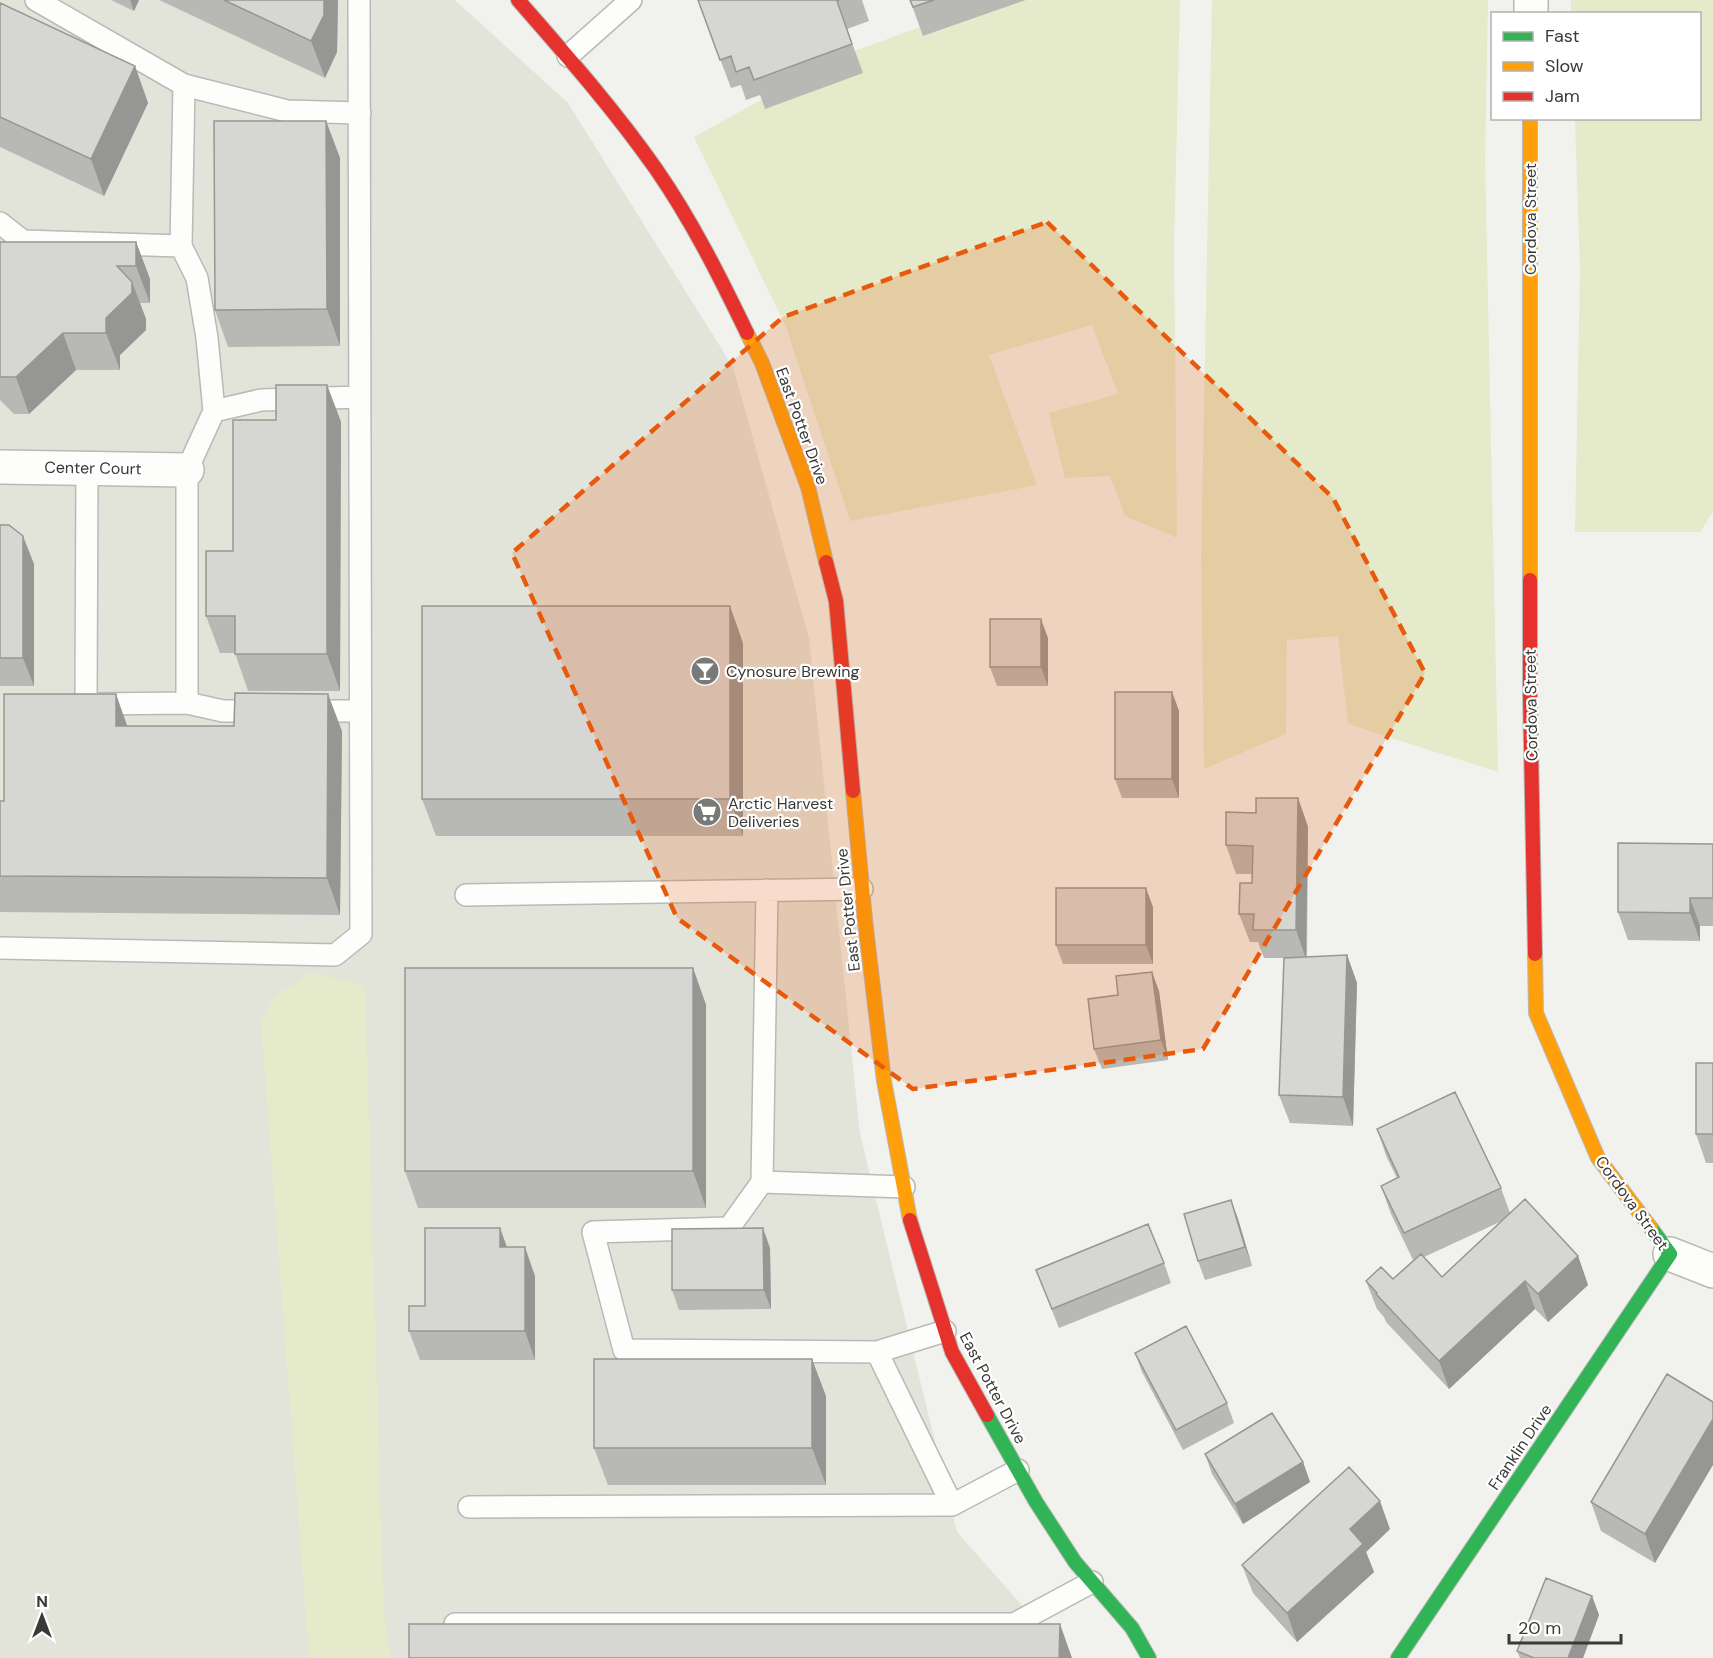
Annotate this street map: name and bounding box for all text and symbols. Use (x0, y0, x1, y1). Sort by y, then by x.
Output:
legend (1491, 12, 1701, 120)
text: Fast (1545, 24, 1580, 48)
text: Slow (1545, 54, 1584, 78)
text: Jam (1545, 84, 1580, 108)
street label: Cordova Street (1520, 163, 1541, 275)
street label: East Potter Drive (771, 364, 833, 488)
street label: Center Court (44, 457, 142, 479)
street label: Cordova Street (1520, 649, 1542, 761)
bar icon: Cynosure Brewing (689, 655, 721, 687)
place label: Cynosure Brewing (726, 661, 859, 682)
place label: Arctic Harvest Deliveries (728, 793, 833, 832)
supermarket icon: Arctic Harvest Deliveries (691, 796, 723, 828)
street label: East Potter Drive (831, 848, 865, 972)
street label: Cordova Street (1591, 1152, 1673, 1254)
street label: East Potter Drive (955, 1329, 1031, 1447)
street label: Franklin Drive (1484, 1400, 1556, 1494)
north arrow (12, 1586, 72, 1646)
text: N (36, 1591, 48, 1612)
scale bar (1509, 1607, 1622, 1645)
text: 20 m (1518, 1616, 1561, 1640)

